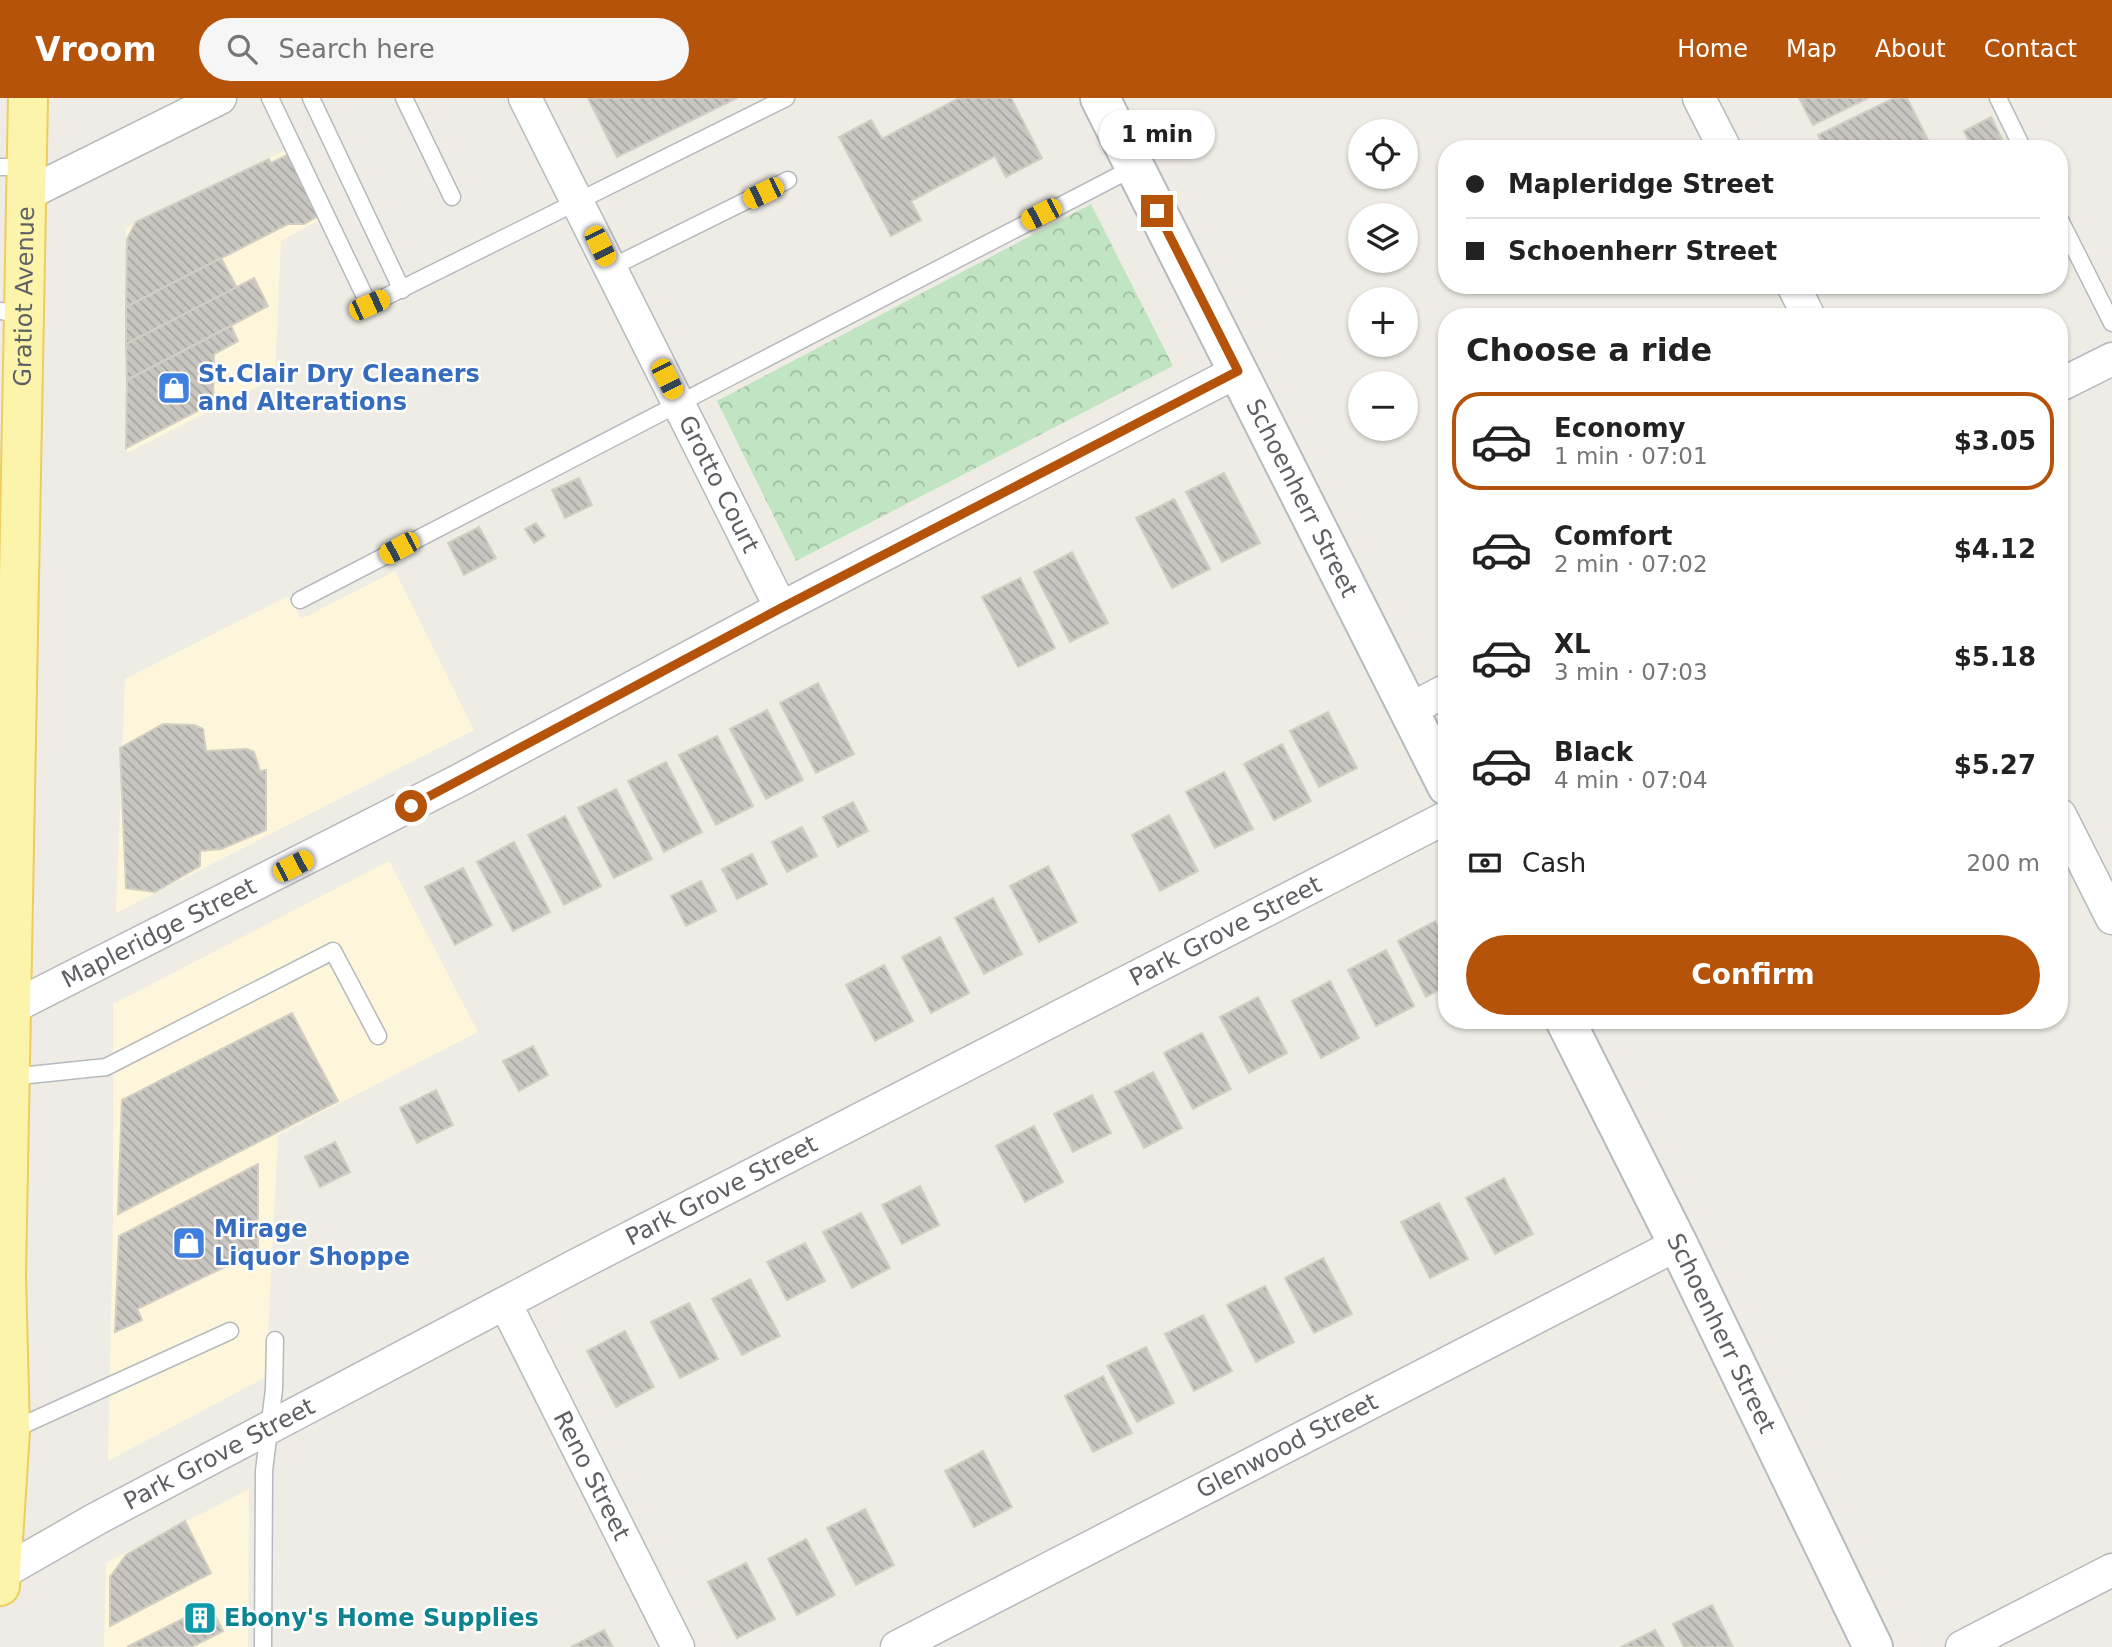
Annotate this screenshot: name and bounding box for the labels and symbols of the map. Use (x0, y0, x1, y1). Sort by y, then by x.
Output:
callout: 1 min (1099, 109, 1215, 158)
car (740, 174, 787, 212)
car (1018, 195, 1065, 233)
route end (1141, 195, 1173, 227)
street label: Gratiot Avenue (9, 206, 40, 387)
car (582, 223, 619, 269)
car (346, 287, 393, 323)
car (649, 356, 686, 402)
place label: St.Clair Dry Cleaners and Alterations (198, 360, 480, 416)
shop icon: St.Clair Dry Cleaners and Alterations (155, 369, 193, 407)
street label: Schoenherr Street (1240, 394, 1363, 602)
street label: Grotto Court (673, 411, 765, 557)
car (376, 529, 423, 567)
route start (395, 790, 427, 822)
car (270, 847, 317, 885)
street label: Park Grove Street (1125, 870, 1326, 992)
street label: Mapleridge Street (57, 872, 261, 994)
street label: Park Grove Street (621, 1130, 822, 1252)
place label: Mirage Liquor Shoppe (214, 1215, 410, 1271)
shop icon: Mirage Liquor Shoppe (170, 1224, 208, 1262)
street label: Schoenherr Street (1661, 1229, 1781, 1438)
street label: Glenwood Street (1192, 1387, 1382, 1504)
street label: Park Grove Street (119, 1392, 319, 1516)
street label: Reno Street (548, 1406, 636, 1545)
building icon: Ebony's Home Supplies (181, 1599, 219, 1637)
place label: Ebony's Home Supplies (224, 1604, 539, 1632)

